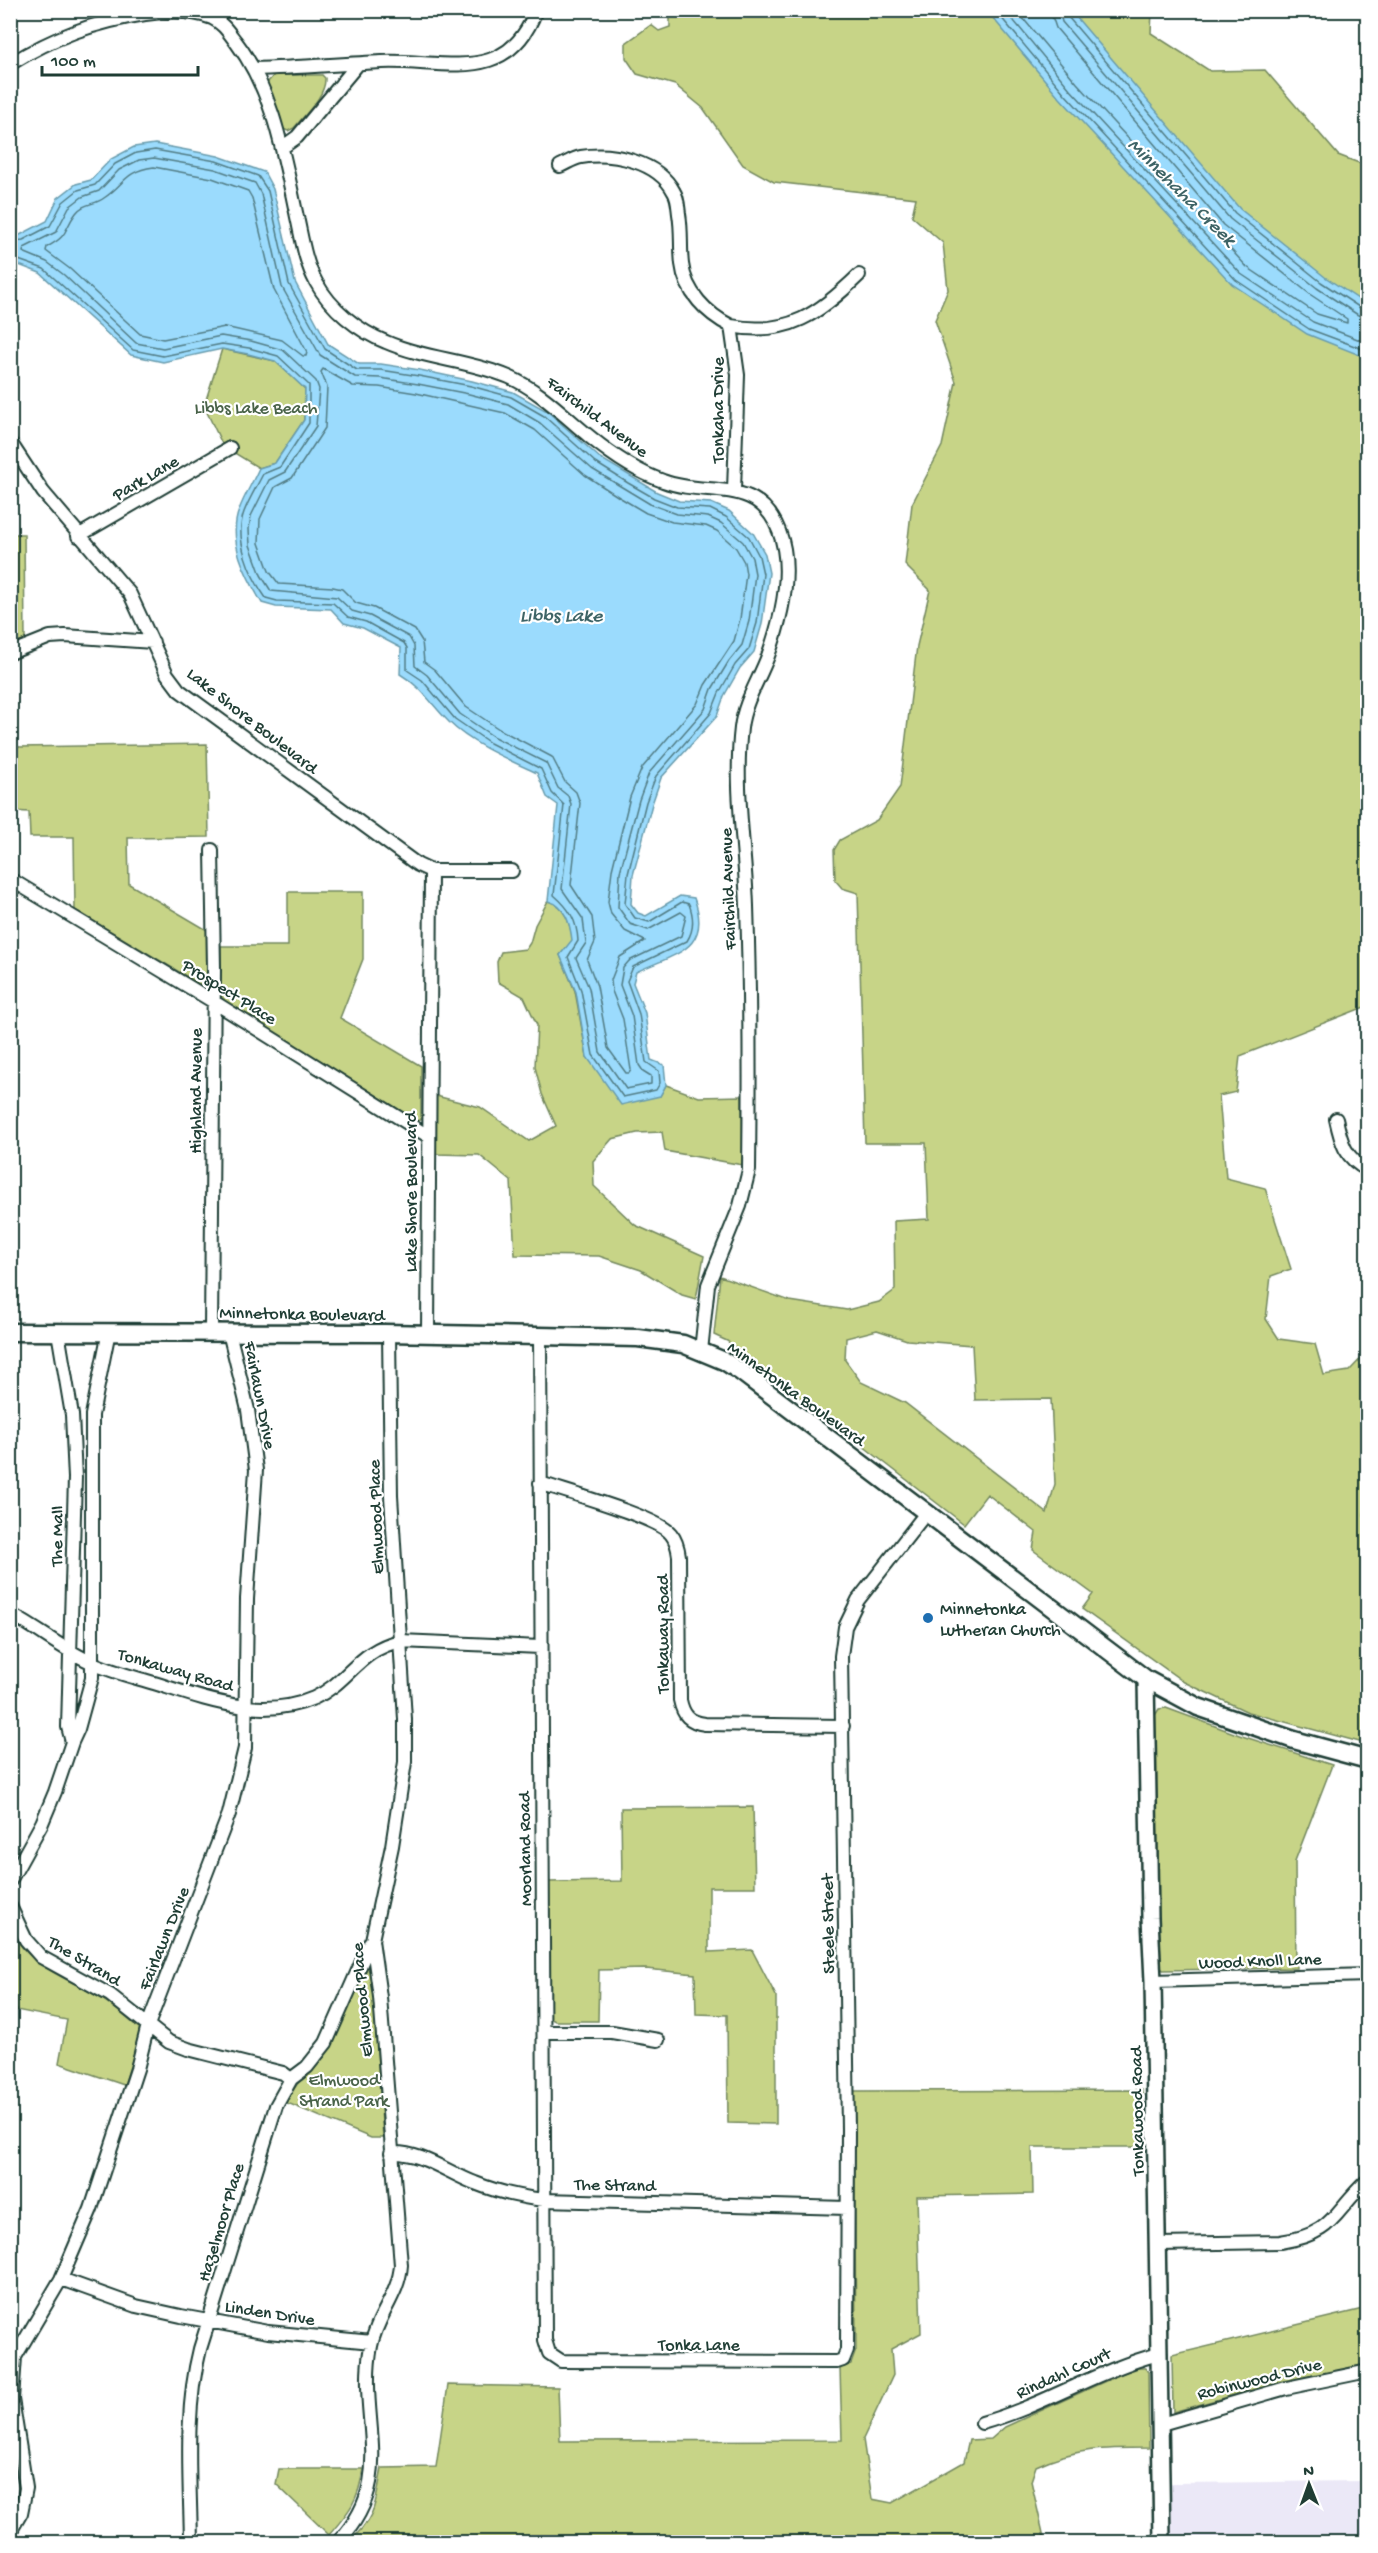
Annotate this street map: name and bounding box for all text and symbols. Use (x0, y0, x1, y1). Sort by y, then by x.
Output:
scale bar (42, 39, 198, 77)
text: 100 m (50, 52, 96, 73)
water label: Minnehaha Creek (1122, 135, 1241, 254)
street label: Tonkaha Drive (709, 356, 730, 464)
street label: Fairchild Avenue (541, 372, 652, 464)
park label: Libbs Lake Beach (195, 399, 318, 420)
street label: Park Lane (109, 451, 184, 507)
water label: Libbs Lake (520, 606, 603, 629)
street label: Lake Shore Boulevard (182, 664, 322, 781)
street label: Fairchild Avenue (717, 827, 742, 951)
street label: Prospect Place (177, 955, 280, 1031)
street label: Highland Avenue (187, 1028, 208, 1154)
street label: Lake Shore Boulevard (402, 1110, 423, 1272)
street label: Minnetonka Boulevard (219, 1304, 386, 1327)
street label: Minnetonka Boulevard (722, 1338, 870, 1453)
street label: Fairlawn Drive (238, 1339, 279, 1452)
street label: Elmwood Place (365, 1459, 390, 1575)
street label: The Mall (47, 1506, 70, 1568)
street label: Tonkaway Road (654, 1573, 675, 1695)
place label: Minnetonka Lutheran Church (940, 1600, 1061, 1642)
marker: Minnetonka Lutheran Church (921, 1611, 935, 1625)
street label: Tonkaway Road (114, 1645, 237, 1698)
street label: Moorland Road (515, 1790, 538, 1906)
street label: Steele Street (818, 1872, 841, 1974)
street label: Fairlawn Drive (135, 1884, 196, 1995)
street label: The Strand (43, 1932, 125, 1993)
street label: Elmwood Place (348, 1941, 379, 2058)
street label: Wood Knoll Lane (1198, 1950, 1323, 1975)
street label: Tonkawood Road (1127, 2045, 1150, 2177)
park label: Elmwood Strand Park (299, 2071, 391, 2113)
street label: Hazelmoor Place (194, 2160, 251, 2285)
street label: The Strand (573, 2175, 657, 2198)
street label: Linden Drive (223, 2297, 317, 2332)
street label: Tonka Lane (657, 2336, 740, 2357)
street label: Rindahl Court (1013, 2343, 1116, 2405)
street label: Robinwood Drive (1195, 2355, 1325, 2406)
north arrow (1279, 2454, 1339, 2514)
text: N (1303, 2463, 1315, 2482)

